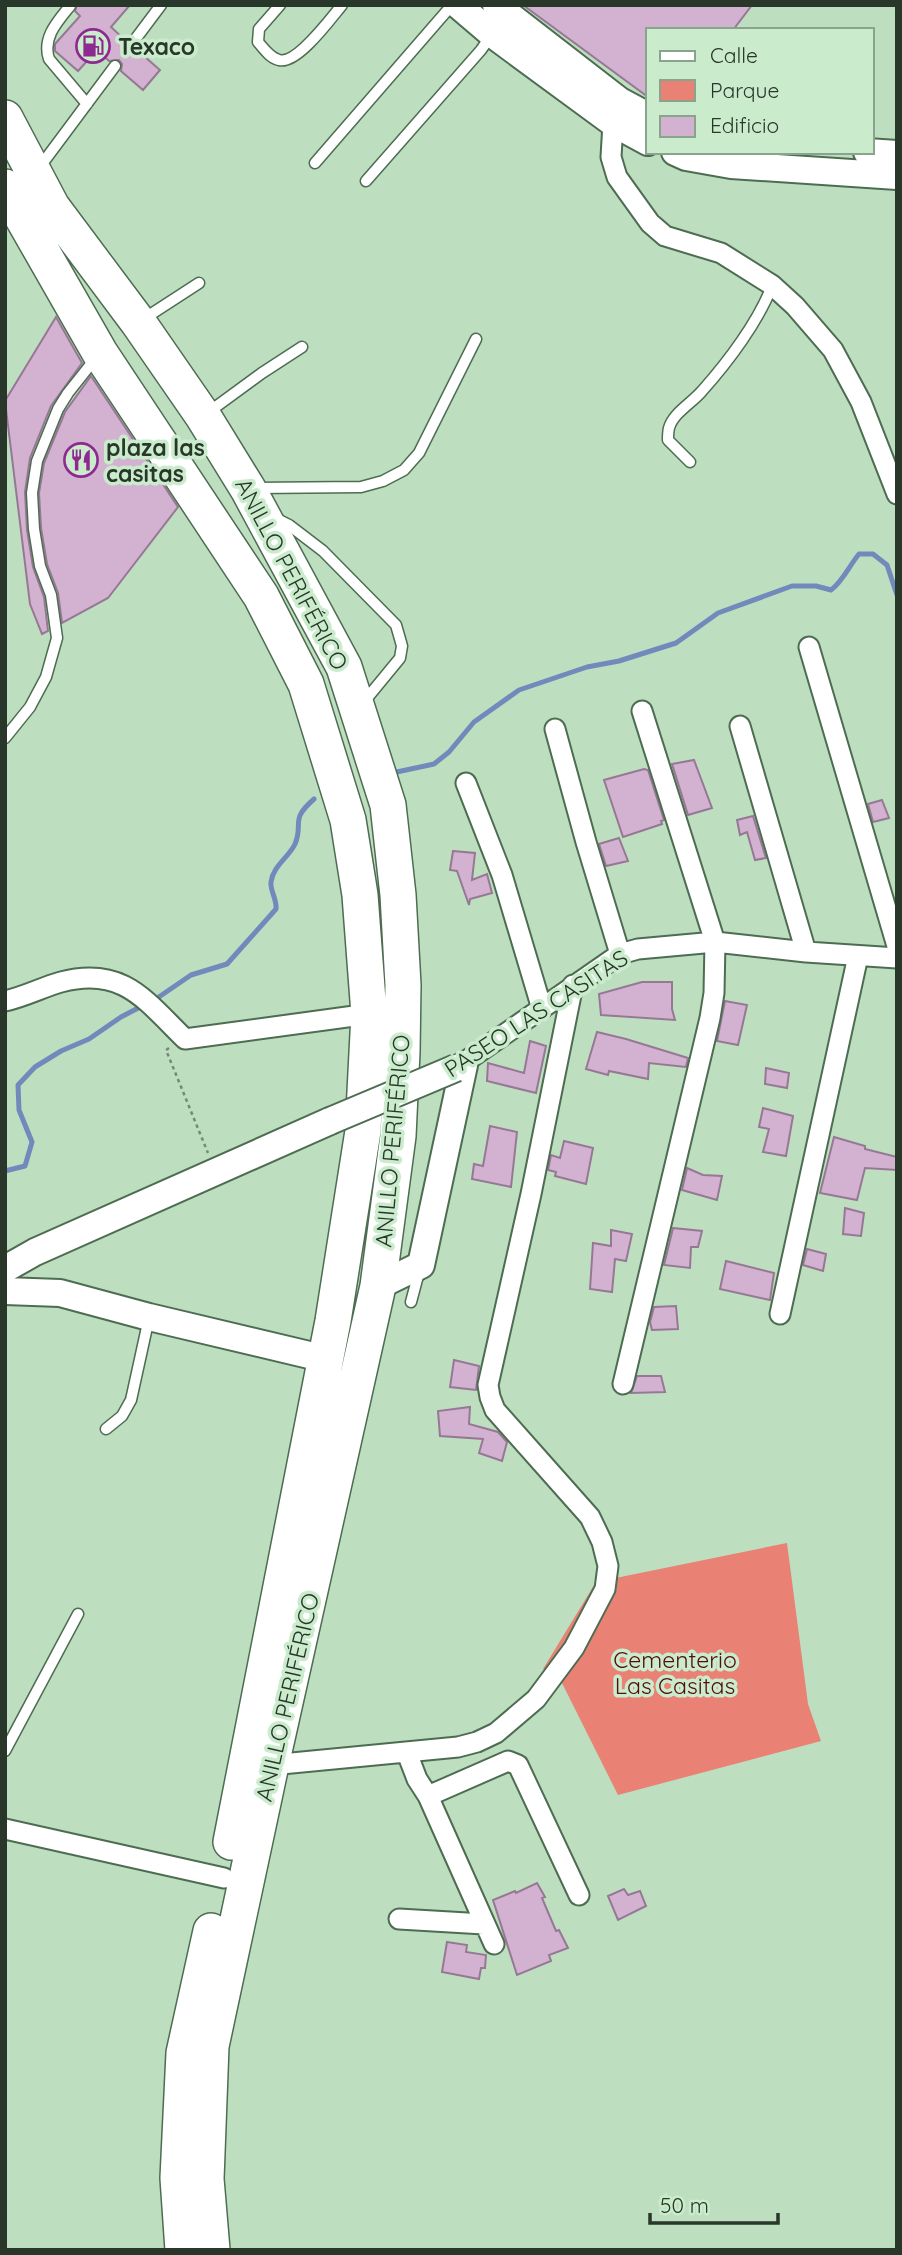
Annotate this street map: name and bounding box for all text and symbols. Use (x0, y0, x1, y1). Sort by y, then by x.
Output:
fuel station icon: Texaco (74, 27, 112, 65)
legend (646, 28, 874, 154)
place label: Texaco (118, 32, 195, 61)
text: Calle (710, 42, 758, 68)
text: Parque (710, 77, 779, 103)
text: Edificio (710, 112, 779, 138)
place label: plaza las casitas (106, 433, 205, 488)
restaurant icon: plaza las casitas (62, 441, 100, 479)
street label: ANILLO PERIFÉRICO (229, 473, 355, 675)
street label: PASEO LAS CASITAS (439, 943, 633, 1083)
street label: ANILLO PERIFÉRICO (368, 1033, 416, 1249)
street label: ANILLO PERIFÉRICO (249, 1590, 325, 1804)
park label: Cementerio Las Casitas (613, 1645, 737, 1700)
scale bar (650, 2182, 778, 2226)
text: 50 m (660, 2192, 709, 2218)

